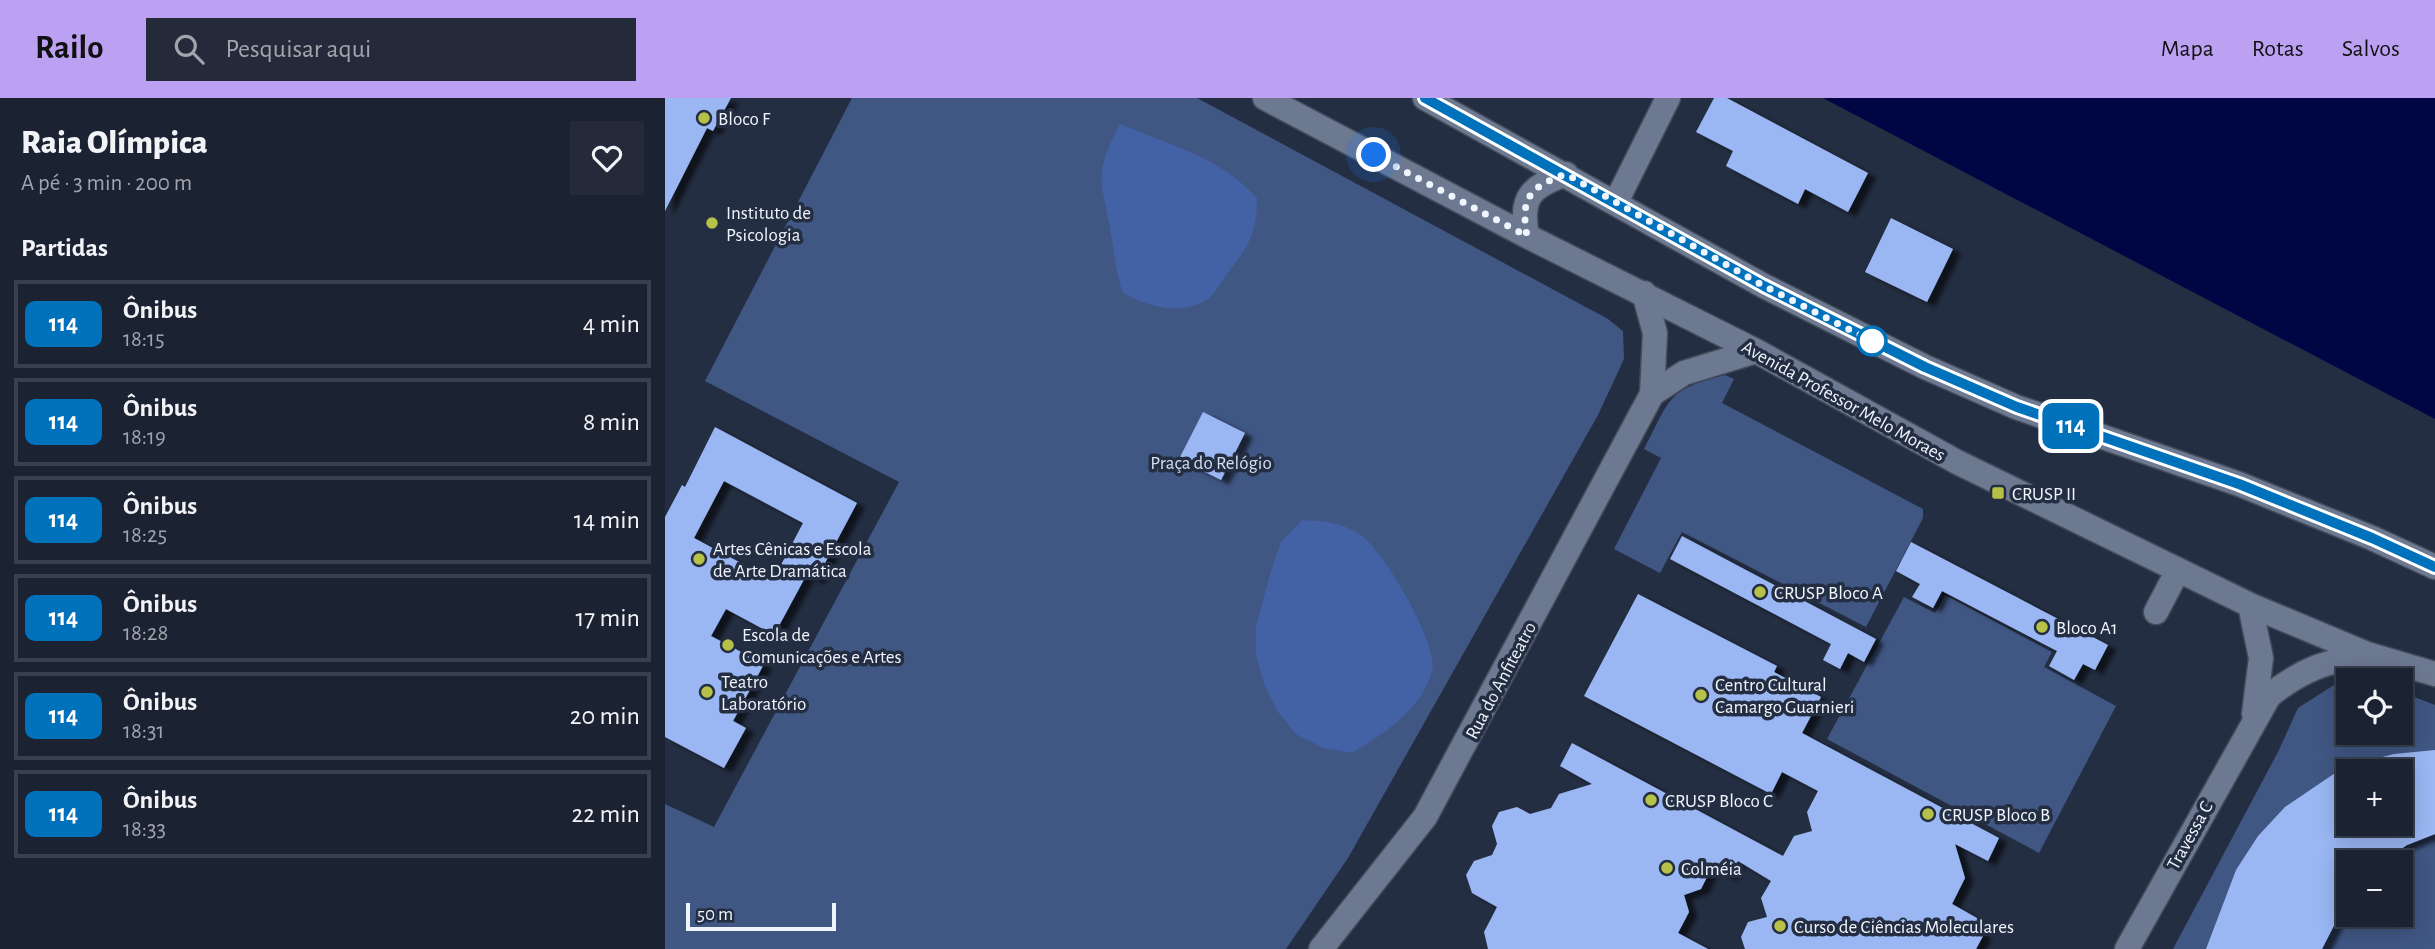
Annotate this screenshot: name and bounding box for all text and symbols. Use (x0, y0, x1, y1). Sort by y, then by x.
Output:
search box (146, 18, 636, 81)
icon: search (170, 30, 208, 68)
text: Railo (35, 32, 104, 65)
text: Pesquisar aqui (226, 36, 371, 62)
text: Mapa (2161, 37, 2214, 61)
text: Rotas (2252, 37, 2304, 61)
text: Salvos (2342, 37, 2400, 61)
marker: Bloco F (696, 110, 712, 126)
place label: Bloco F (718, 110, 771, 129)
button: heart (570, 121, 644, 195)
text: Raia Olímpica (21, 127, 208, 160)
your location (1356, 137, 1391, 172)
text: A pé · 3 min · 200 m (21, 172, 192, 195)
place label: Instituto de Psicologia (726, 204, 811, 245)
marker: Instituto de Psicologia (704, 215, 720, 231)
text: Partidas (21, 235, 108, 261)
text: Ônibus (123, 297, 197, 323)
text: 4 min (583, 311, 640, 337)
text: 114 (49, 312, 78, 336)
unlabelled marker (1857, 326, 1887, 356)
text: 18:15 (123, 328, 165, 351)
street label: Avenida Professor Melo Moraes (1738, 337, 1948, 465)
text: Ônibus (123, 395, 197, 421)
line badge: 114 (2031, 403, 2111, 449)
text: 8 min (583, 409, 640, 435)
text: 114 (49, 410, 78, 434)
text: 114 (2056, 414, 2086, 438)
text: 18:19 (123, 426, 166, 449)
park label: Praça do Relógio (1150, 454, 1272, 473)
marker: CRUSP II (1990, 485, 2006, 501)
place label: CRUSP II (2012, 485, 2076, 504)
text: Ônibus (123, 493, 197, 519)
text: 14 min (574, 507, 640, 533)
text: 114 (49, 508, 78, 532)
text: 18:25 (123, 524, 167, 547)
place label: Artes Cênicas e Escola de Arte Dramática (713, 540, 872, 581)
marker: Artes Cênicas e Escola de Arte Dramática (691, 551, 707, 567)
marker: CRUSP Bloco A (1752, 584, 1768, 600)
place label: CRUSP Bloco A (1774, 584, 1883, 603)
text: Ônibus (123, 591, 197, 617)
text: 17 min (575, 605, 640, 631)
text: 114 (49, 606, 78, 630)
street label: Rua do Anfiteatro (1462, 619, 1540, 743)
marker: Bloco A1 (2034, 619, 2050, 635)
place label: Bloco A1 (2056, 619, 2118, 638)
text: 18:28 (123, 622, 168, 645)
place label: Escola de Comunicações e Artes (742, 626, 902, 667)
marker: Escola de Comunicações e Artes (720, 637, 736, 653)
map controls (2336, 668, 2413, 927)
button: locate (2336, 668, 2413, 745)
place label: Teatro Laboratório (721, 673, 806, 714)
place label: Centro Cultural Camargo Guarnieri (1715, 676, 1854, 717)
marker: Teatro Laboratório (699, 684, 715, 700)
marker: Centro Cultural Camargo Guarnieri (1693, 687, 1709, 703)
text: Ônibus (123, 689, 197, 715)
text: 20 min (570, 703, 640, 729)
text: 114 (49, 704, 78, 728)
text: 18:31 (123, 720, 164, 743)
button: + (2336, 759, 2413, 836)
text: Ônibus (123, 787, 197, 813)
marker: CRUSP Bloco C (1643, 792, 1659, 808)
place label: CRUSP Bloco C (1665, 792, 1773, 811)
street label: Travessa C (2164, 798, 2217, 873)
text: 22 min (572, 801, 640, 827)
text: 114 (49, 802, 78, 826)
marker: CRUSP Bloco B (1920, 806, 1936, 822)
place label: CRUSP Bloco B (1942, 806, 2050, 825)
text: 18:33 (123, 818, 166, 841)
button: − (2336, 850, 2413, 927)
marker: Colméia (1659, 860, 1675, 876)
place label: Colméia (1681, 860, 1742, 879)
scale bar (686, 900, 837, 932)
text: 50 m (697, 905, 733, 924)
marker: Curso de Ciências Moleculares (1772, 918, 1788, 934)
place label: Curso de Ciências Moleculares (1794, 918, 2014, 937)

